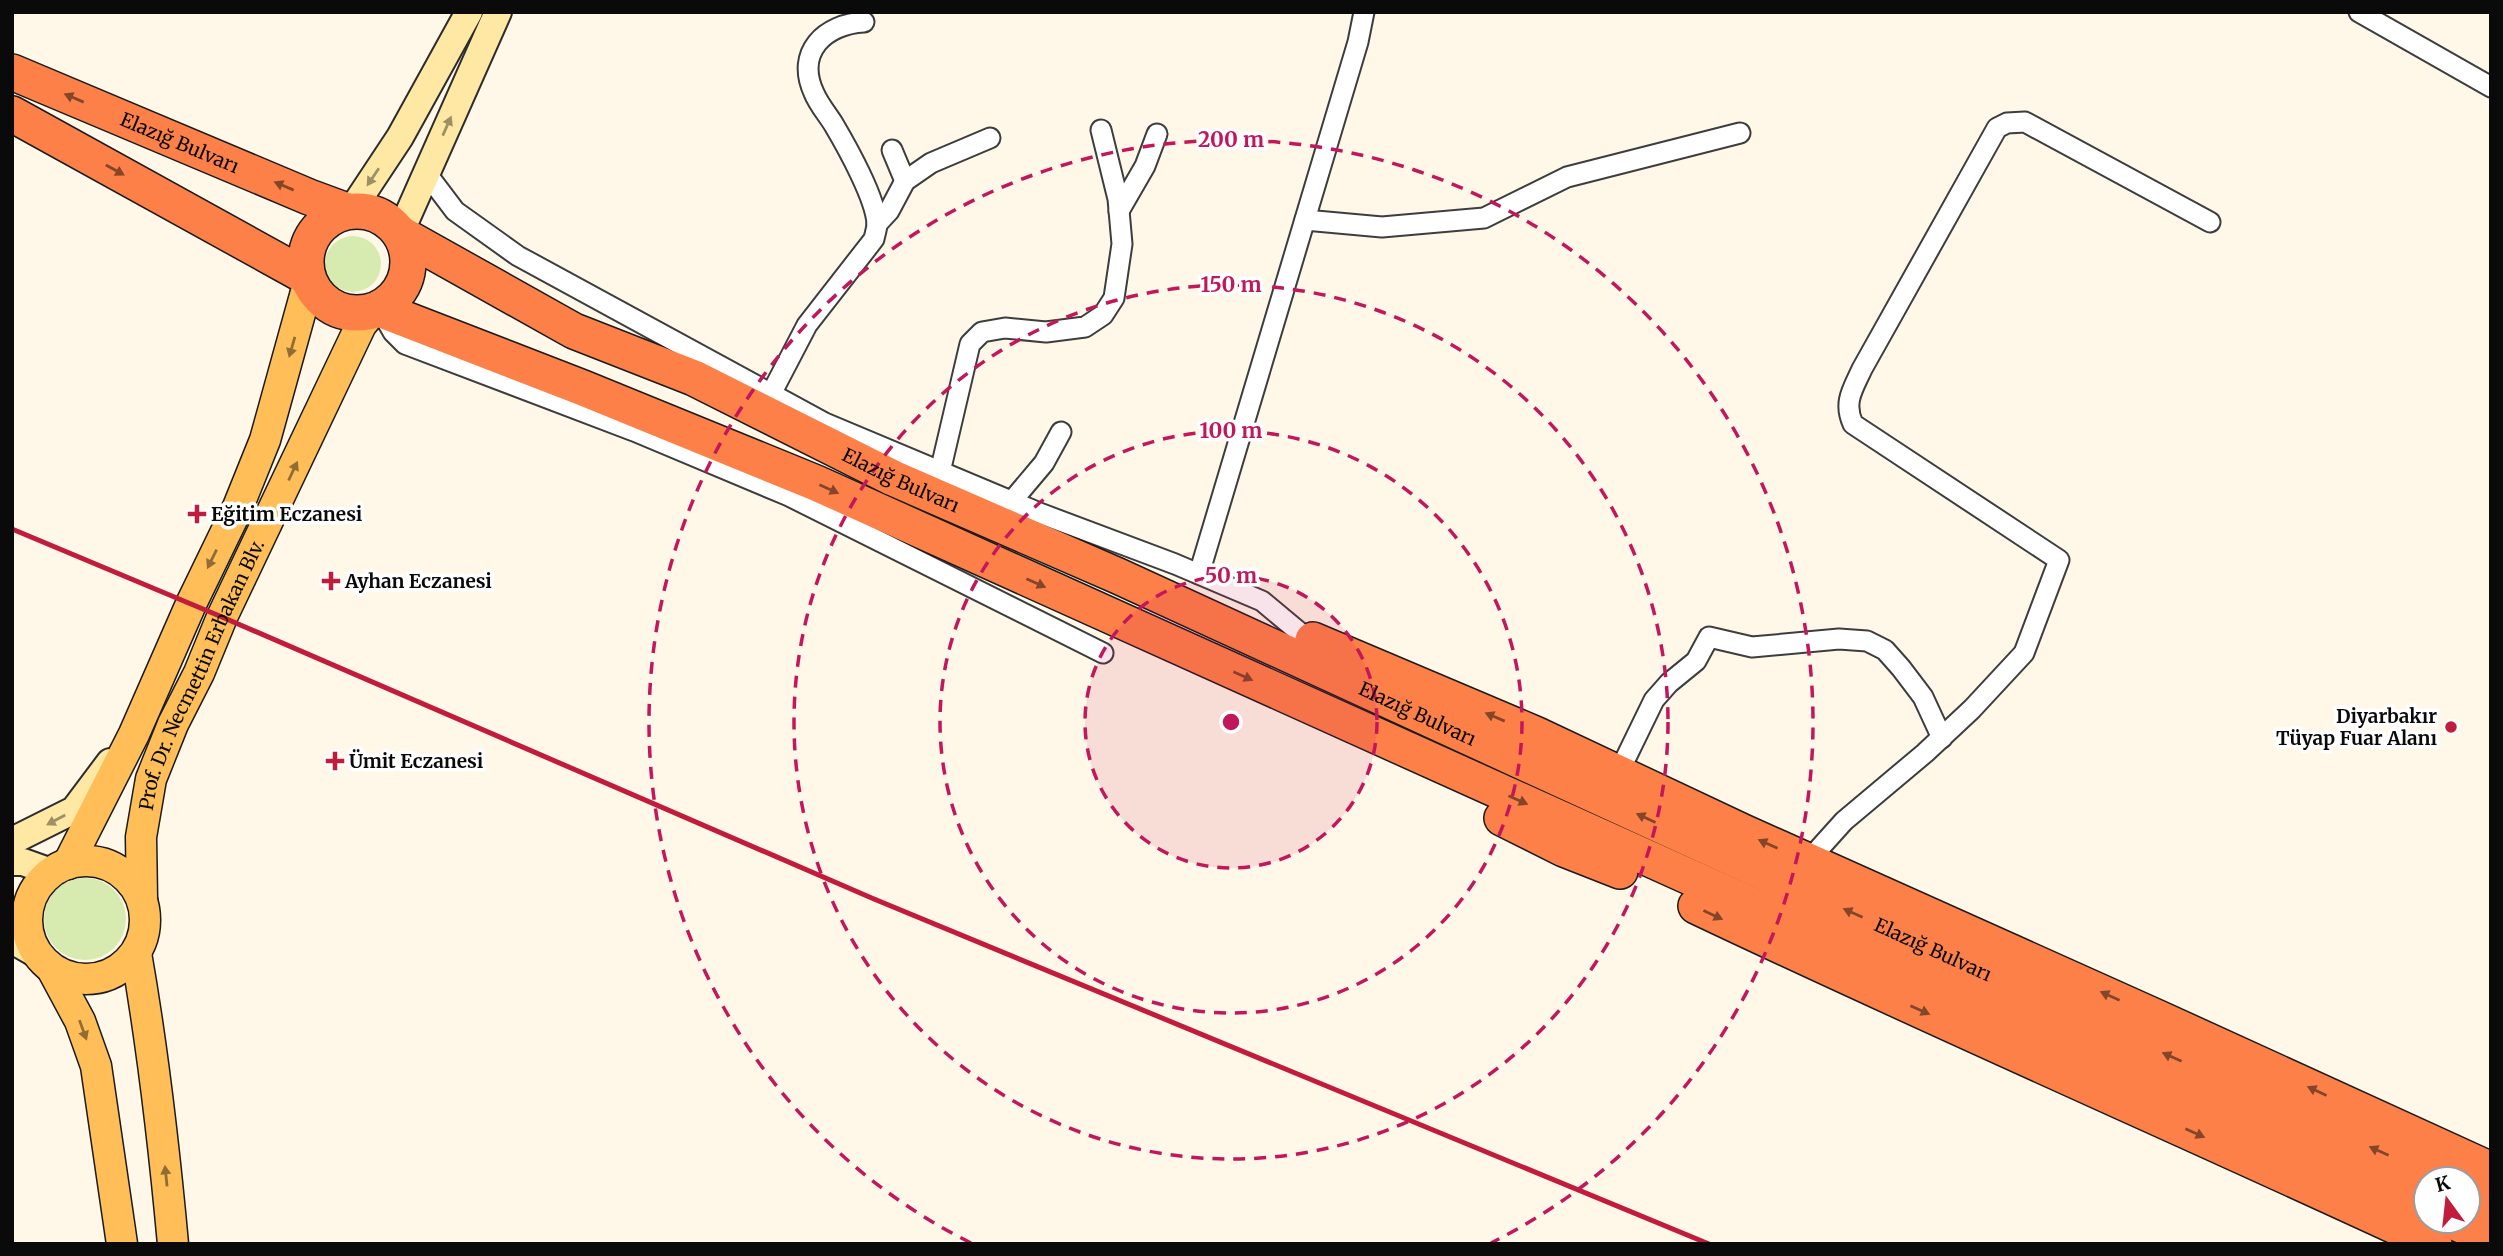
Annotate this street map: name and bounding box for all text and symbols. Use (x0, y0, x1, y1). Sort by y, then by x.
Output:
one-way arrow (64, 92, 84, 104)
street label: Elazığ Bulvarı (117, 107, 243, 178)
one-way arrow (441, 116, 453, 136)
text: 200 m (1198, 126, 1264, 153)
one-way arrow (106, 164, 125, 176)
one-way arrow (367, 168, 380, 187)
one-way arrow (273, 181, 294, 192)
text: 150 m (1200, 271, 1262, 298)
one-way arrow (286, 337, 296, 358)
text: 100 m (1200, 417, 1262, 444)
street label: Elazığ Bulvarı (838, 442, 963, 517)
one-way arrow (287, 461, 298, 481)
one-way arrow (819, 483, 839, 494)
place label: Eğitim Eczanesi (211, 502, 363, 526)
marker: Eğitim Eczanesi (189, 506, 205, 522)
street label: Prof. Dr. Necmettin Erbakan Blv. (134, 535, 269, 812)
one-way arrow (206, 549, 218, 569)
text: 50 m (1205, 562, 1257, 589)
place label: Ayhan Eczanesi (344, 569, 492, 593)
marker: Ayhan Eczanesi (323, 573, 339, 589)
one-way arrow (1026, 577, 1046, 588)
one-way arrow (1233, 671, 1253, 682)
street label: Elazığ Bulvarı (1355, 676, 1480, 751)
place label: Diyarbakır Tüyap Fuar Alanı (2276, 704, 2437, 750)
centre of rings (1219, 710, 1243, 734)
one-way arrow (1484, 712, 1505, 723)
marker: Diyarbakır Tüyap Fuar Alanı (2443, 719, 2459, 735)
place label: Ümit Eczanesi (349, 749, 484, 773)
marker: Ümit Eczanesi (327, 753, 343, 769)
one-way arrow (1507, 795, 1528, 806)
one-way arrow (1636, 812, 1656, 824)
one-way arrow (46, 814, 66, 825)
one-way arrow (1758, 838, 1779, 849)
one-way arrow (1843, 907, 1863, 919)
one-way arrow (1703, 909, 1723, 920)
street label: Elazığ Bulvarı (1871, 912, 1996, 986)
one-way arrow (2100, 990, 2120, 1002)
one-way arrow (1910, 1004, 1930, 1016)
one-way arrow (78, 1020, 89, 1041)
one-way arrow (2162, 1051, 2182, 1063)
one-way arrow (2307, 1085, 2327, 1097)
one-way arrow (2184, 1128, 2205, 1139)
one-way arrow (2369, 1145, 2389, 1157)
one-way arrow (161, 1165, 172, 1187)
north arrow (2412, 1165, 2482, 1235)
text: K (2433, 1170, 2453, 1197)

